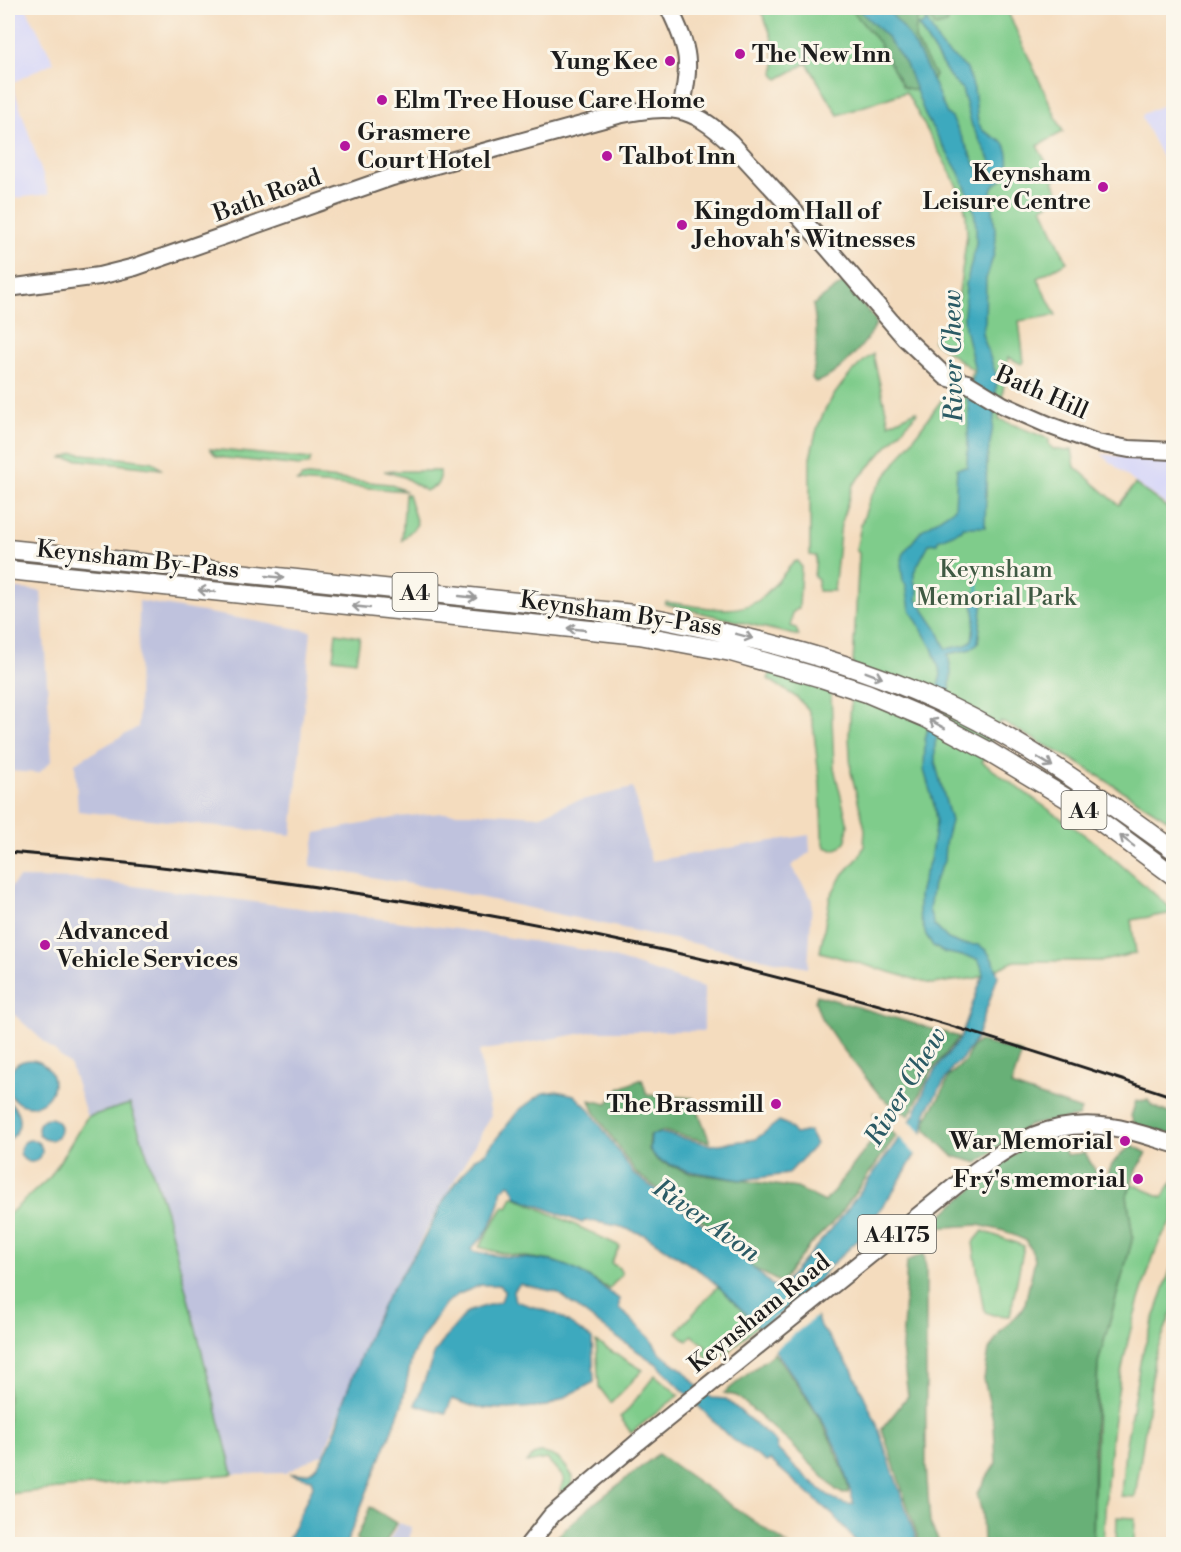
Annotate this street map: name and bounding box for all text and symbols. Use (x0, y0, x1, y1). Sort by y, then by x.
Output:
place label: The New Inn (752, 40, 891, 70)
place label: Yung Kee (550, 47, 658, 77)
marker: The New Inn (733, 47, 747, 61)
marker: Yung Kee (663, 54, 677, 68)
place label: Elm Tree House Care Home (394, 86, 705, 116)
marker: Elm Tree House Care Home (375, 93, 389, 107)
place label: Grasmere Court Hotel (357, 118, 491, 176)
marker: Grasmere Court Hotel (338, 139, 352, 153)
place label: Talbot Inn (619, 142, 736, 172)
marker: Talbot Inn (600, 149, 614, 163)
place label: Keynsham Leisure Centre (922, 159, 1091, 217)
street label: Bath Road (208, 162, 326, 230)
marker: Keynsham Leisure Centre (1096, 180, 1110, 194)
place label: Kingdom Hall of Jehovah's Witnesses (691, 197, 915, 255)
marker: Kingdom Hall of Jehovah's Witnesses (675, 218, 689, 232)
water label: River Chew (936, 289, 970, 424)
street label: Bath Hill (990, 359, 1093, 427)
street label: Keynsham By-Pass (35, 534, 241, 586)
park label: Keynsham Memorial Park (916, 555, 1078, 613)
one-way arrow (264, 572, 284, 583)
road number: A4 (392, 573, 438, 611)
one-way arrow (197, 585, 217, 596)
street label: Keynsham By-Pass (518, 585, 724, 643)
one-way arrow (458, 592, 478, 603)
one-way arrow (352, 601, 372, 612)
one-way arrow (567, 623, 587, 634)
one-way arrow (735, 631, 754, 643)
one-way arrow (864, 671, 883, 682)
one-way arrow (929, 718, 946, 730)
one-way arrow (1037, 755, 1054, 768)
road number: A4 (1062, 791, 1106, 829)
one-way arrow (1119, 835, 1135, 847)
place label: Advanced Vehicle Services (56, 917, 238, 975)
marker: Advanced Vehicle Services (38, 938, 52, 952)
water label: River Chew (857, 1021, 954, 1152)
place label: The Brassmill (607, 1090, 764, 1120)
marker: The Brassmill (769, 1097, 783, 1111)
place label: War Memorial (948, 1127, 1113, 1157)
marker: War Memorial (1118, 1134, 1132, 1148)
place label: Fry's memorial (953, 1165, 1126, 1195)
water label: River Avon (646, 1172, 767, 1270)
marker: Fry's memorial (1131, 1172, 1145, 1186)
road number: A4175 (858, 1215, 936, 1253)
street label: Keynsham Road (683, 1247, 837, 1380)

